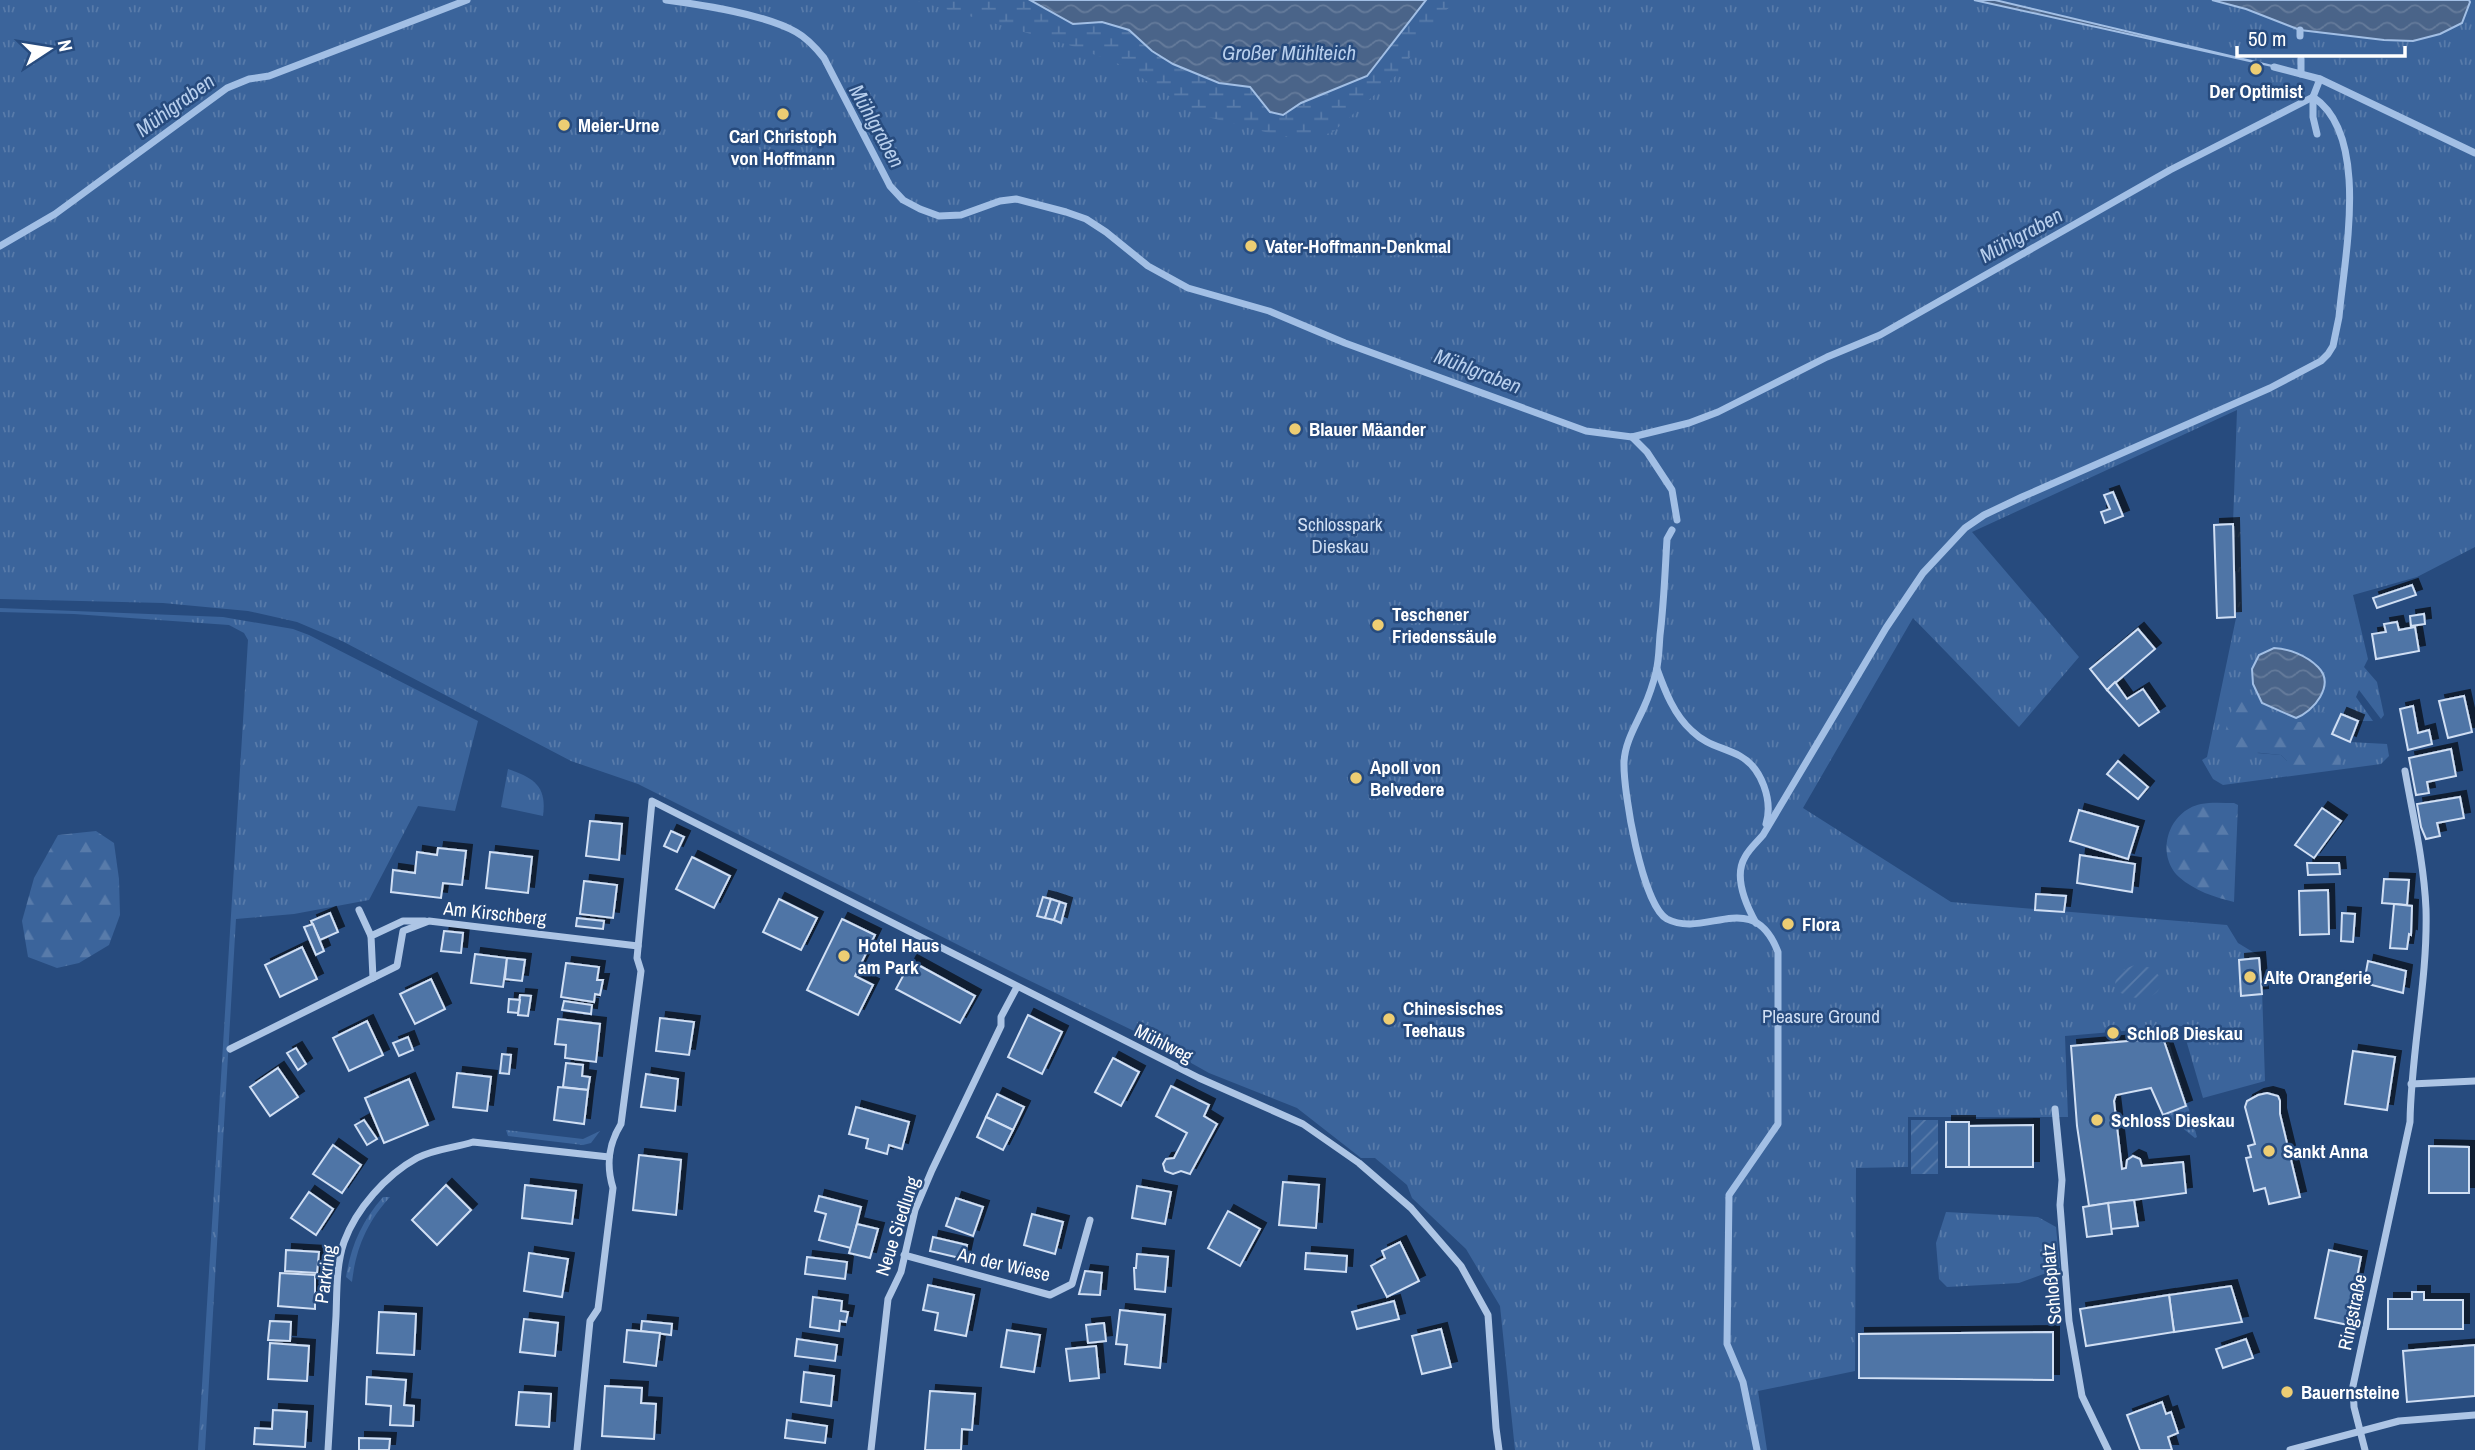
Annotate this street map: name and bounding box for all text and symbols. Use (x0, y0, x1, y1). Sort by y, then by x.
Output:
north arrow (14, 14, 84, 84)
scale bar (2237, 14, 2405, 58)
text: 50 m (2248, 24, 2286, 53)
text: N (52, 37, 80, 54)
water label: Großer Mühlteich (1222, 38, 1356, 67)
marker: Der Optimist (2248, 61, 2264, 77)
water label: Mühlgraben (130, 67, 220, 143)
place label: Der Optimist (2209, 78, 2303, 104)
water label: Mühlgraben (842, 79, 912, 173)
marker: Carl Christoph von Hoffmann (775, 106, 791, 122)
place label: Meier-Urne (578, 112, 660, 138)
marker: Meier-Urne (556, 117, 572, 133)
place label: Carl Christoph von Hoffmann (729, 123, 837, 171)
water label: Mühlgraben (1974, 200, 2068, 270)
place label: Vater-Hoffmann-Denkmal (1265, 233, 1451, 259)
marker: Vater-Hoffmann-Denkmal (1243, 238, 1259, 254)
water label: Mühlgraben (1430, 341, 1526, 401)
place label: Blauer Mäander (1309, 416, 1426, 442)
marker: Blauer Mäander (1287, 421, 1303, 437)
park label: Schlosspark Dieskau (1298, 511, 1383, 559)
place label: Teschener Friedenssäule (1392, 601, 1497, 649)
marker: Teschener Friedenssäule (1370, 617, 1386, 633)
place label: Apoll von Belvedere (1370, 754, 1445, 802)
marker: Apoll von Belvedere (1348, 770, 1364, 786)
street label: Am Kirschberg (441, 895, 548, 931)
place label: Flora (1802, 911, 1840, 937)
marker: Flora (1780, 916, 1796, 932)
place label: Hotel Haus am Park (858, 932, 939, 980)
marker: Hotel Haus am Park (836, 948, 852, 964)
place label: Alte Orangerie (2264, 964, 2372, 990)
marker: Alte Orangerie (2242, 969, 2258, 985)
place label: Chinesisches Teehaus (1403, 995, 1503, 1043)
park label: Pleasure Ground (1762, 1003, 1880, 1029)
marker: Chinesisches Teehaus (1381, 1011, 1397, 1027)
street label: Mühlweg (1130, 1017, 1198, 1069)
place label: Schloß Dieskau (2127, 1020, 2243, 1046)
marker: Schloß Dieskau (2105, 1025, 2121, 1041)
place label: Schloss Dieskau (2111, 1107, 2235, 1133)
marker: Schloss Dieskau (2089, 1112, 2105, 1128)
place label: Sankt Anna (2283, 1138, 2368, 1164)
marker: Sankt Anna (2261, 1143, 2277, 1159)
street label: Neue Siedlung (869, 1173, 925, 1279)
street label: An der Wiese (954, 1240, 1053, 1287)
street label: Schloßplatz (2034, 1242, 2067, 1326)
street label: Parkring (308, 1243, 342, 1305)
street label: Ringstraße (2331, 1272, 2373, 1352)
place label: Bauernsteine (2301, 1379, 2400, 1405)
marker: Bauernsteine (2279, 1384, 2295, 1400)

